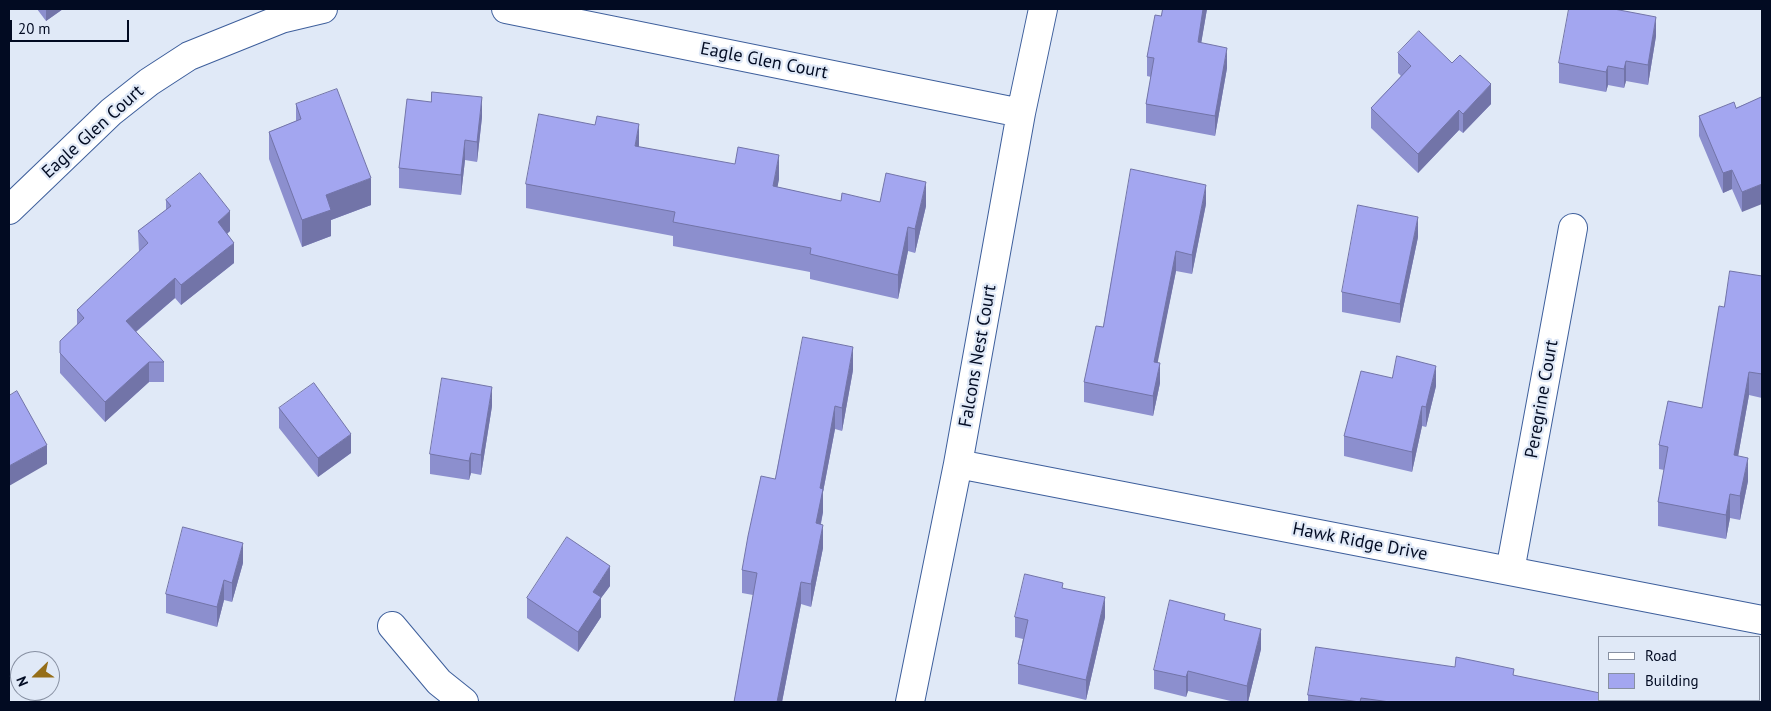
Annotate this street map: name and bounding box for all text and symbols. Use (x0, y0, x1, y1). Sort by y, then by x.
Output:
scale bar (12, 10, 131, 42)
text: 20 m (18, 19, 51, 38)
street label: Eagle Glen Court (698, 38, 830, 84)
street label: Eagle Glen Court (38, 81, 148, 183)
street label: Falcons Nest Court (955, 283, 1001, 429)
street label: Peregrine Court (1521, 338, 1563, 460)
street label: Hawk Ridge Drive (1291, 518, 1429, 566)
legend (1598, 636, 1761, 701)
text: Road (1645, 646, 1677, 665)
north arrow (10, 651, 60, 701)
text: Building (1645, 671, 1699, 690)
text: N (12, 674, 32, 689)

